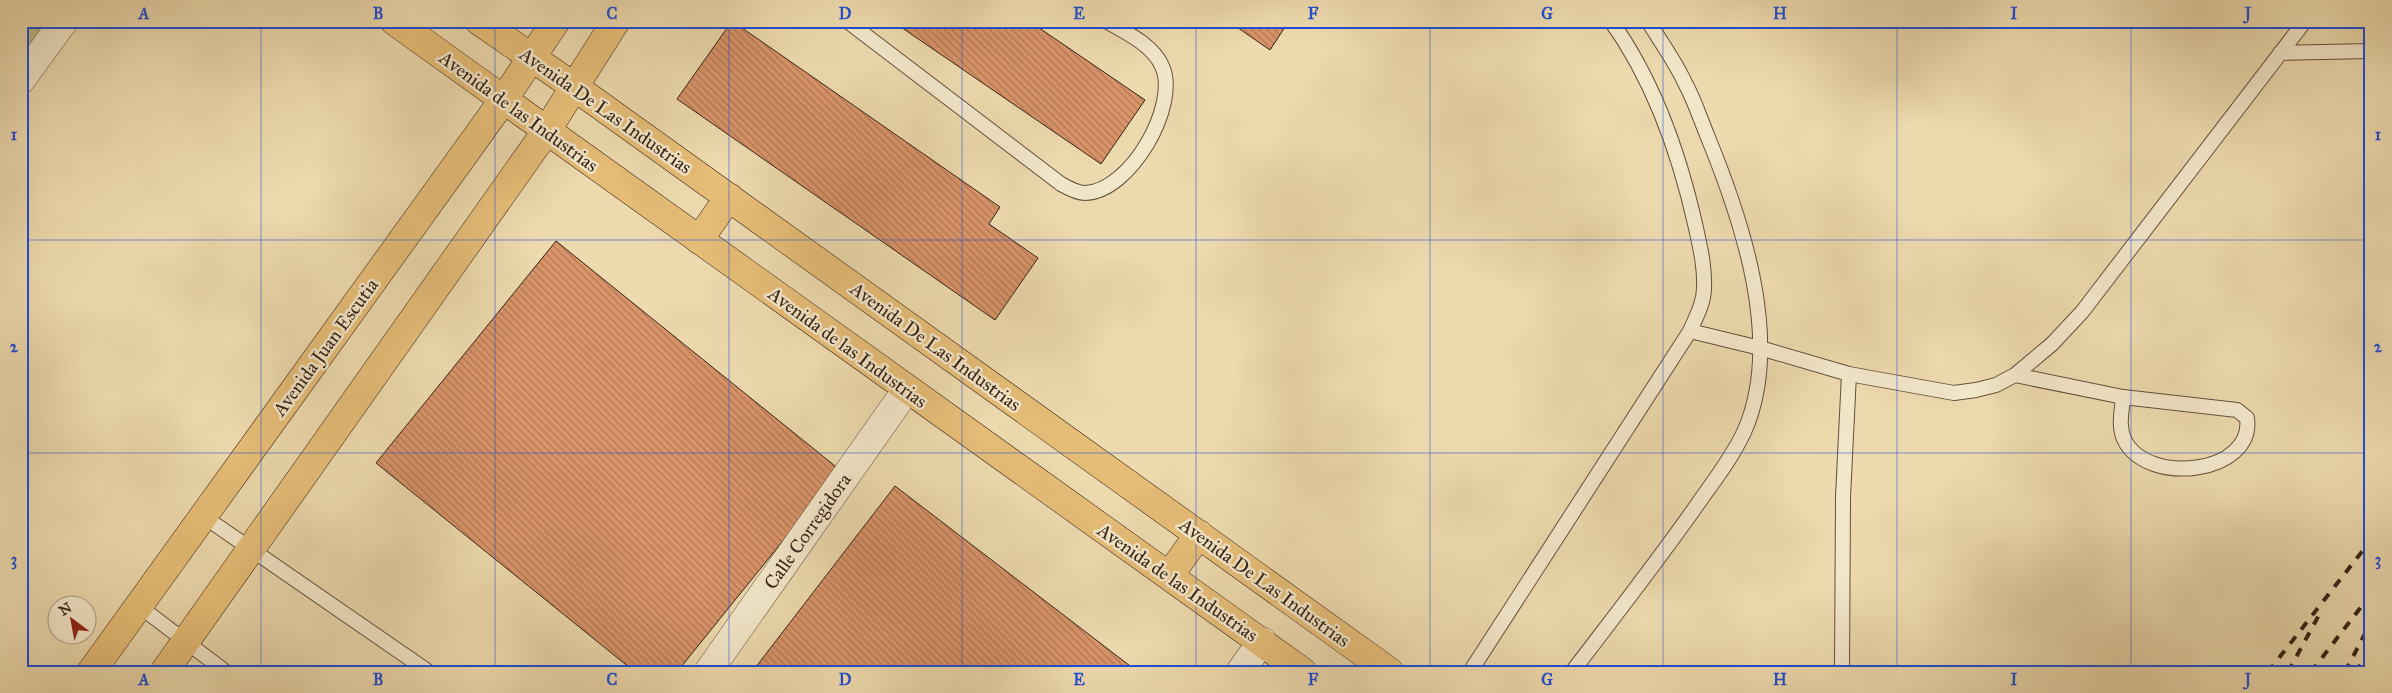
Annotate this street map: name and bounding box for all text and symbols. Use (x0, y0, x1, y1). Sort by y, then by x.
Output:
text: A (138, 4, 150, 23)
text: B (373, 4, 383, 23)
text: C (607, 4, 618, 23)
text: D (839, 4, 852, 23)
text: E (1073, 4, 1085, 23)
text: F (1308, 4, 1319, 23)
text: G (1541, 4, 1553, 23)
text: H (1773, 4, 1787, 23)
text: I (2011, 4, 2018, 23)
text: J (2243, 4, 2252, 24)
street label: Avenida De Las Industrias (514, 42, 696, 179)
street label: Avenida de las Industrias (434, 45, 603, 177)
text: 1 (11, 125, 18, 144)
text: 1 (2375, 125, 2382, 144)
street label: Avenida Juan Escutia (267, 273, 384, 422)
street label: Avenida De Las Industrias (845, 276, 1025, 416)
street label: Avenida de las Industrias (763, 281, 932, 413)
text: 2 (10, 337, 19, 356)
text: 2 (2374, 337, 2383, 356)
street label: Calle Corregidora (759, 468, 857, 594)
street label: Avenida De Las Industrias (1174, 512, 1354, 652)
street label: Avenida de las Industrias (1092, 518, 1262, 647)
text: 3 (11, 550, 17, 570)
text: 3 (2375, 550, 2381, 570)
north arrow (48, 596, 98, 646)
text: N (56, 599, 75, 620)
text: A (138, 670, 150, 689)
text: B (373, 670, 383, 689)
text: C (607, 670, 618, 689)
text: D (839, 670, 852, 689)
text: E (1073, 670, 1085, 689)
text: F (1308, 670, 1319, 689)
text: G (1541, 670, 1553, 689)
text: H (1773, 670, 1787, 689)
text: I (2011, 670, 2018, 689)
text: J (2243, 670, 2252, 690)

